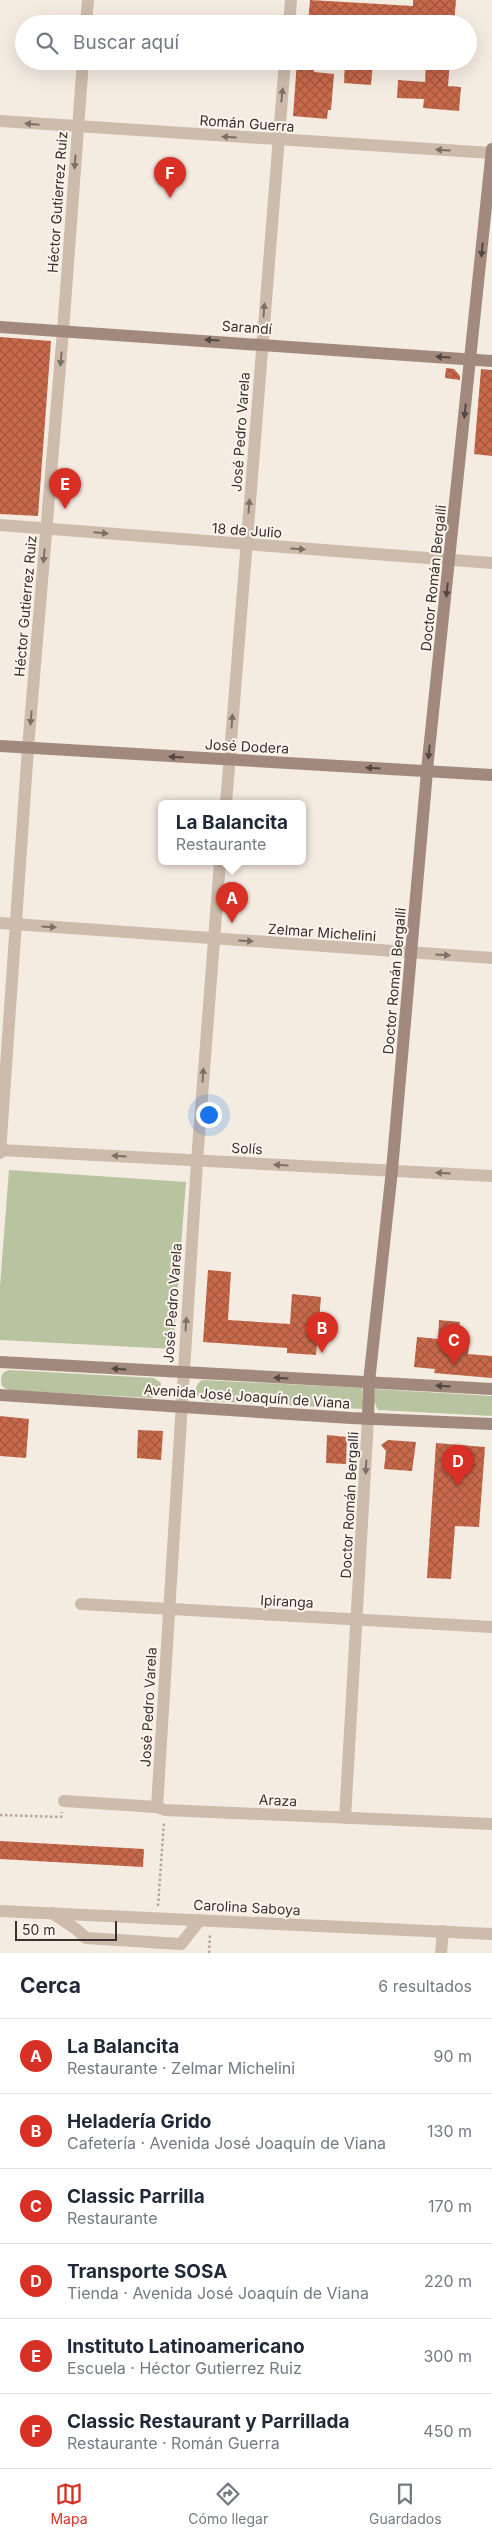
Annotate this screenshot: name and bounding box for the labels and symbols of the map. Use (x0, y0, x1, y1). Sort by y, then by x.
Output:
one-way arrow (278, 87, 286, 103)
street label: Román Guerra (199, 111, 295, 135)
one-way arrow (23, 120, 39, 128)
street label: Héctor Gutierrez Ruiz (44, 131, 70, 273)
one-way arrow (220, 133, 236, 141)
one-way arrow (435, 146, 451, 154)
one-way arrow (70, 154, 78, 170)
pin: F (154, 157, 186, 198)
one-way arrow (478, 242, 486, 258)
one-way arrow (261, 301, 269, 317)
street label: Sarandí (221, 317, 273, 337)
one-way arrow (203, 335, 219, 343)
one-way arrow (57, 351, 65, 367)
one-way arrow (435, 353, 451, 361)
street label: José Pedro Varela (227, 371, 253, 493)
one-way arrow (461, 404, 469, 420)
pin: E (49, 468, 81, 509)
one-way arrow (245, 498, 253, 514)
street label: Doctor Román Bergalli (417, 504, 449, 652)
street label: 18 de Julio (211, 519, 283, 541)
one-way arrow (93, 529, 109, 537)
street label: Héctor Gutierrez Ruiz (10, 535, 40, 677)
one-way arrow (290, 545, 306, 553)
one-way arrow (40, 548, 48, 564)
one-way arrow (442, 583, 450, 599)
one-way arrow (27, 710, 35, 726)
one-way arrow (229, 713, 237, 729)
street label: José Dodera (204, 735, 290, 757)
one-way arrow (425, 744, 433, 760)
one-way arrow (168, 752, 184, 760)
one-way arrow (365, 764, 381, 772)
pin: A (216, 882, 248, 923)
street label: Doctor Román Bergalli (379, 907, 409, 1055)
street label: Zelmar Michelini (267, 920, 377, 944)
one-way arrow (41, 923, 57, 931)
one-way arrow (238, 938, 254, 946)
one-way arrow (435, 952, 451, 960)
one-way arrow (200, 1067, 208, 1083)
your location (196, 1102, 222, 1128)
street label: Solís (231, 1139, 263, 1157)
one-way arrow (111, 1152, 127, 1160)
one-way arrow (273, 1161, 289, 1169)
one-way arrow (435, 1169, 451, 1177)
street label: José Pedro Varela (159, 1242, 185, 1364)
pin: B (306, 1312, 338, 1353)
one-way arrow (182, 1316, 190, 1332)
pin: C (438, 1324, 470, 1365)
one-way arrow (111, 1365, 127, 1373)
one-way arrow (273, 1373, 289, 1381)
street label: Avenida José Joaquín de Viana (143, 1380, 351, 1412)
one-way arrow (435, 1382, 451, 1390)
street label: Doctor Román Bergalli (337, 1431, 361, 1579)
pin: D (442, 1445, 474, 1486)
one-way arrow (361, 1460, 369, 1476)
street label: Ipiranga (260, 1591, 314, 1611)
street label: José Pedro Varela (136, 1647, 160, 1767)
street label: Araza (258, 1791, 298, 1809)
street label: Carolina Saboya (193, 1896, 301, 1918)
scale bar (15, 1918, 118, 1941)

